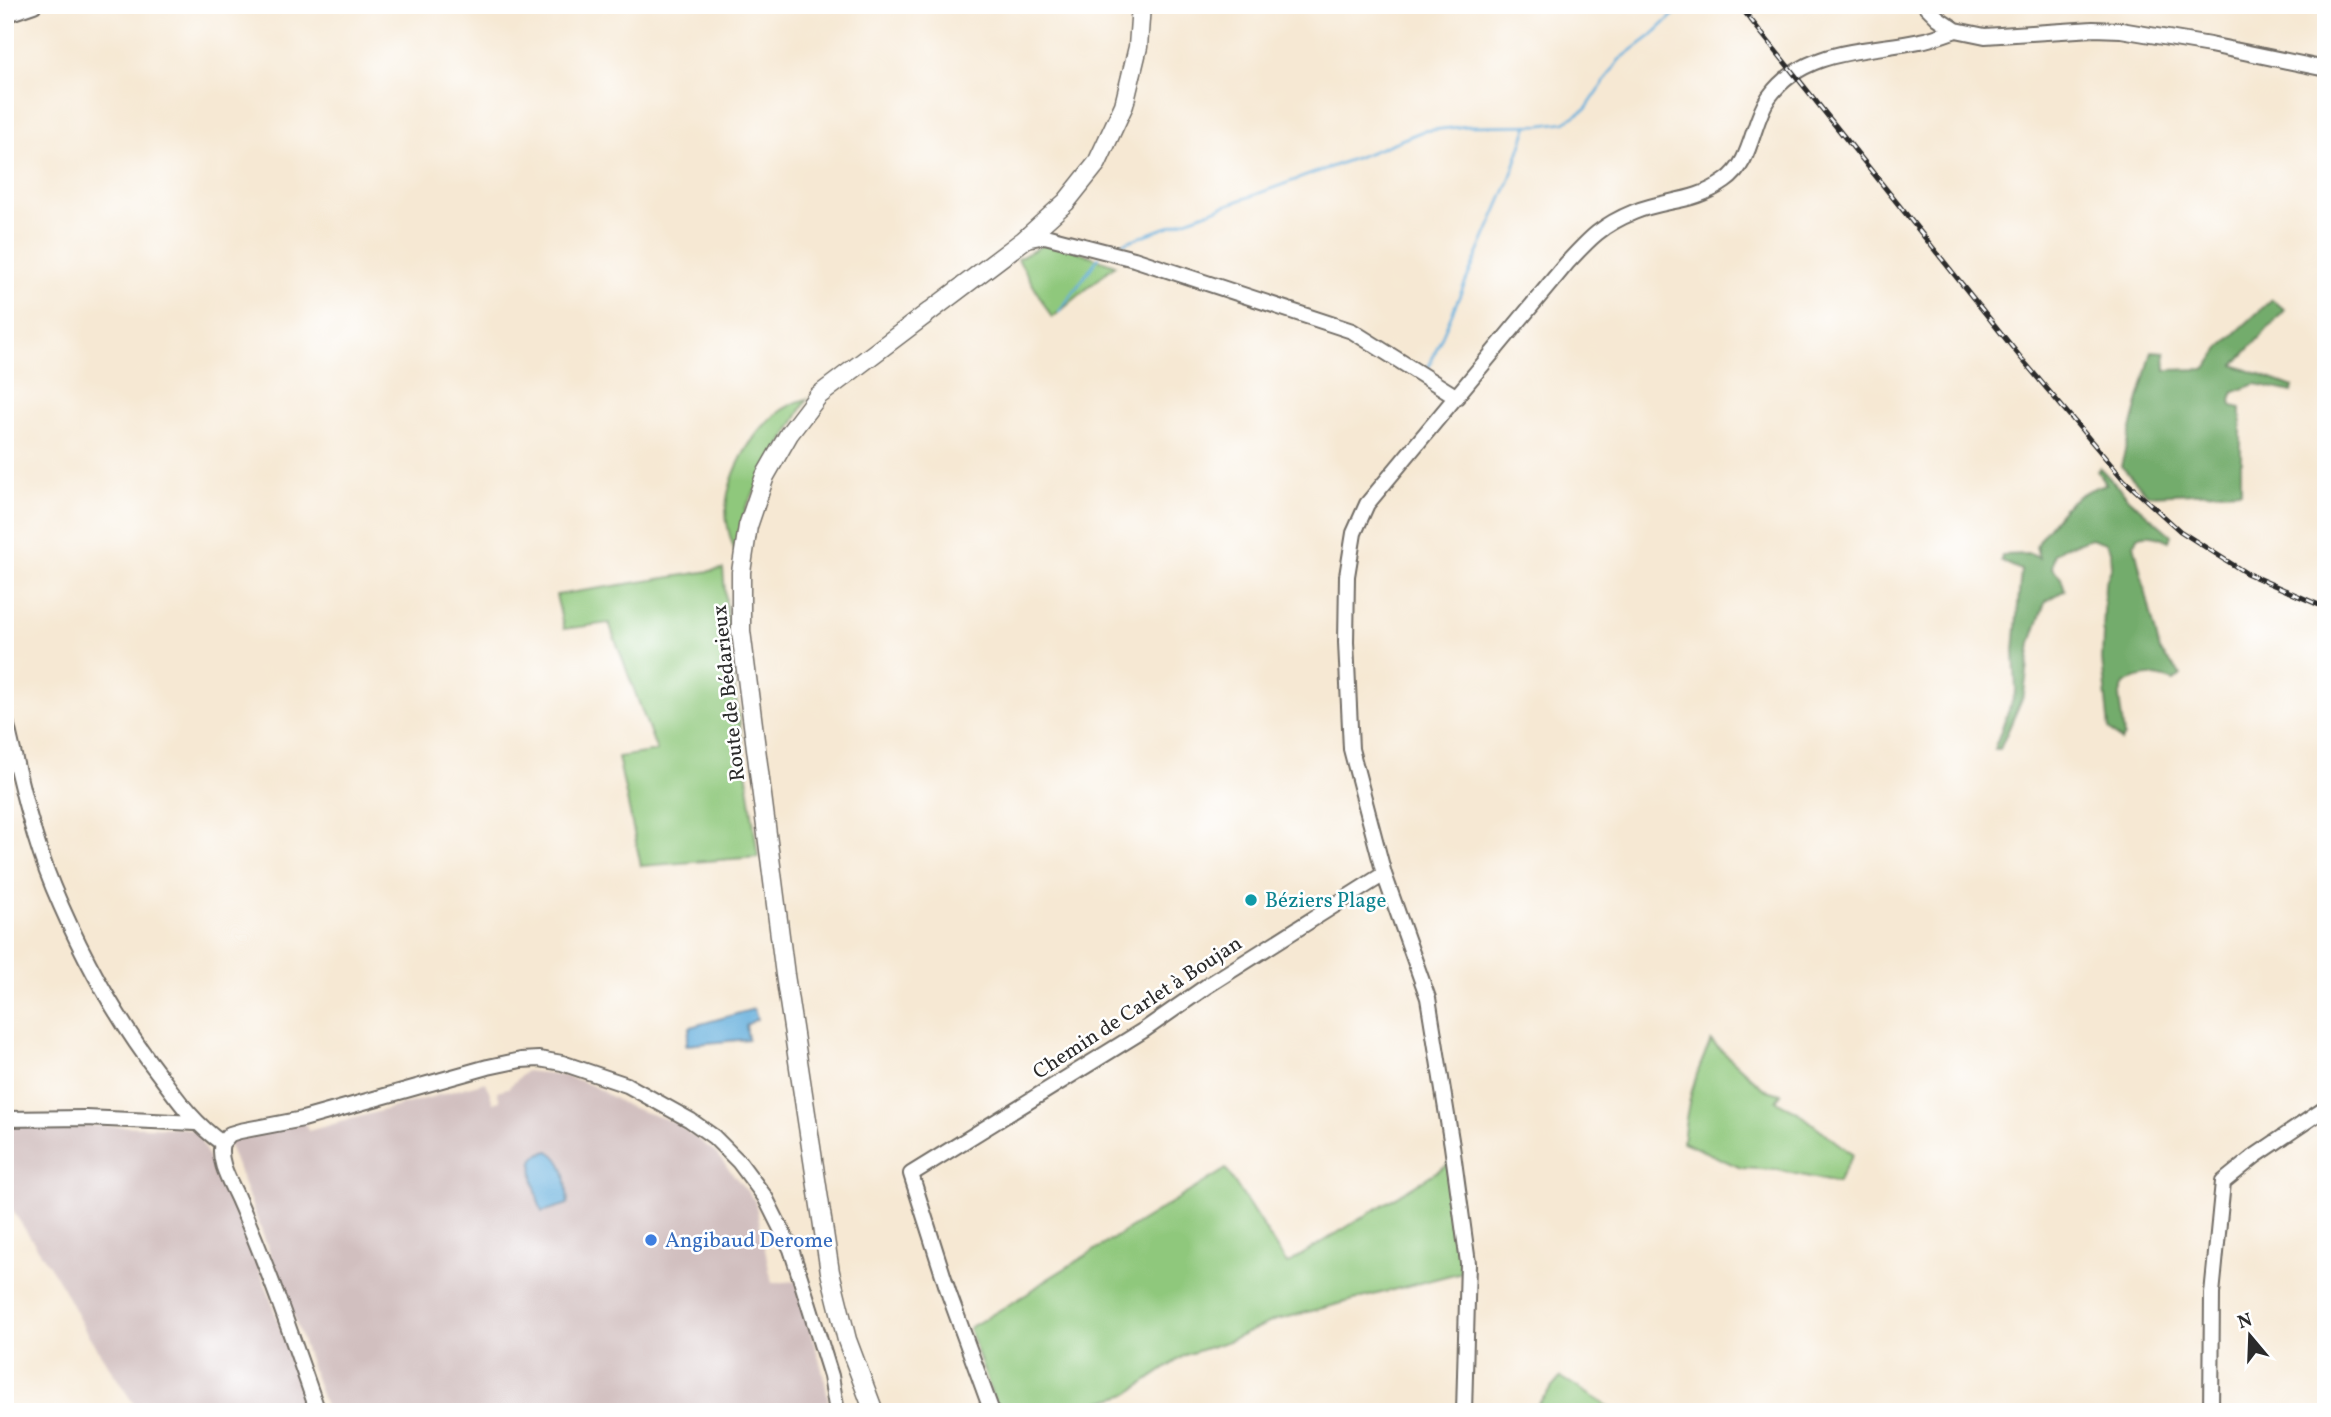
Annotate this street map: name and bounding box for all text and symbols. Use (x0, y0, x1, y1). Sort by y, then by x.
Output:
street label: Route de Bédarieux (706, 603, 753, 783)
place label: Béziers Plage (1265, 887, 1386, 916)
marker: Béziers Plage (1243, 892, 1259, 908)
street label: Chemin de Carlet à Boujan (1027, 930, 1248, 1087)
place label: Angibaud Derome (665, 1227, 833, 1256)
marker: Angibaud Derome (643, 1232, 659, 1248)
north arrow (2216, 1302, 2286, 1372)
text: N (2234, 1307, 2256, 1336)

